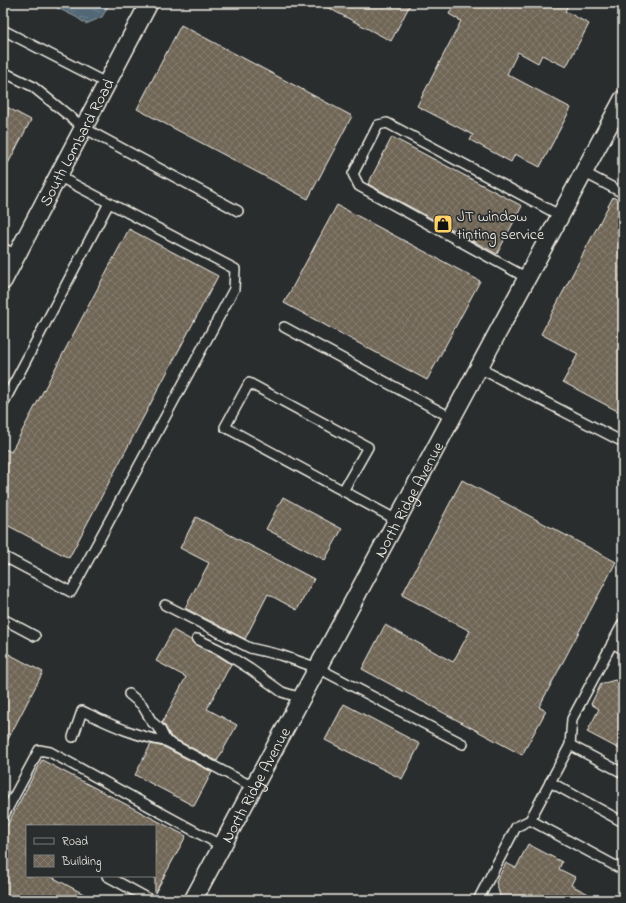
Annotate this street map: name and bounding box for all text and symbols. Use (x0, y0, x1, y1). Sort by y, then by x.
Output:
street label: South Lombard Road (34, 75, 121, 211)
place label: JT window tinting service (457, 205, 545, 247)
shop icon: JT window tinting service (432, 213, 454, 235)
street label: North Ridge Avenue (369, 437, 451, 562)
street label: North Ridge Avenue (216, 723, 298, 848)
legend (26, 825, 156, 877)
text: Road (62, 833, 88, 851)
text: Building (61, 853, 101, 872)

